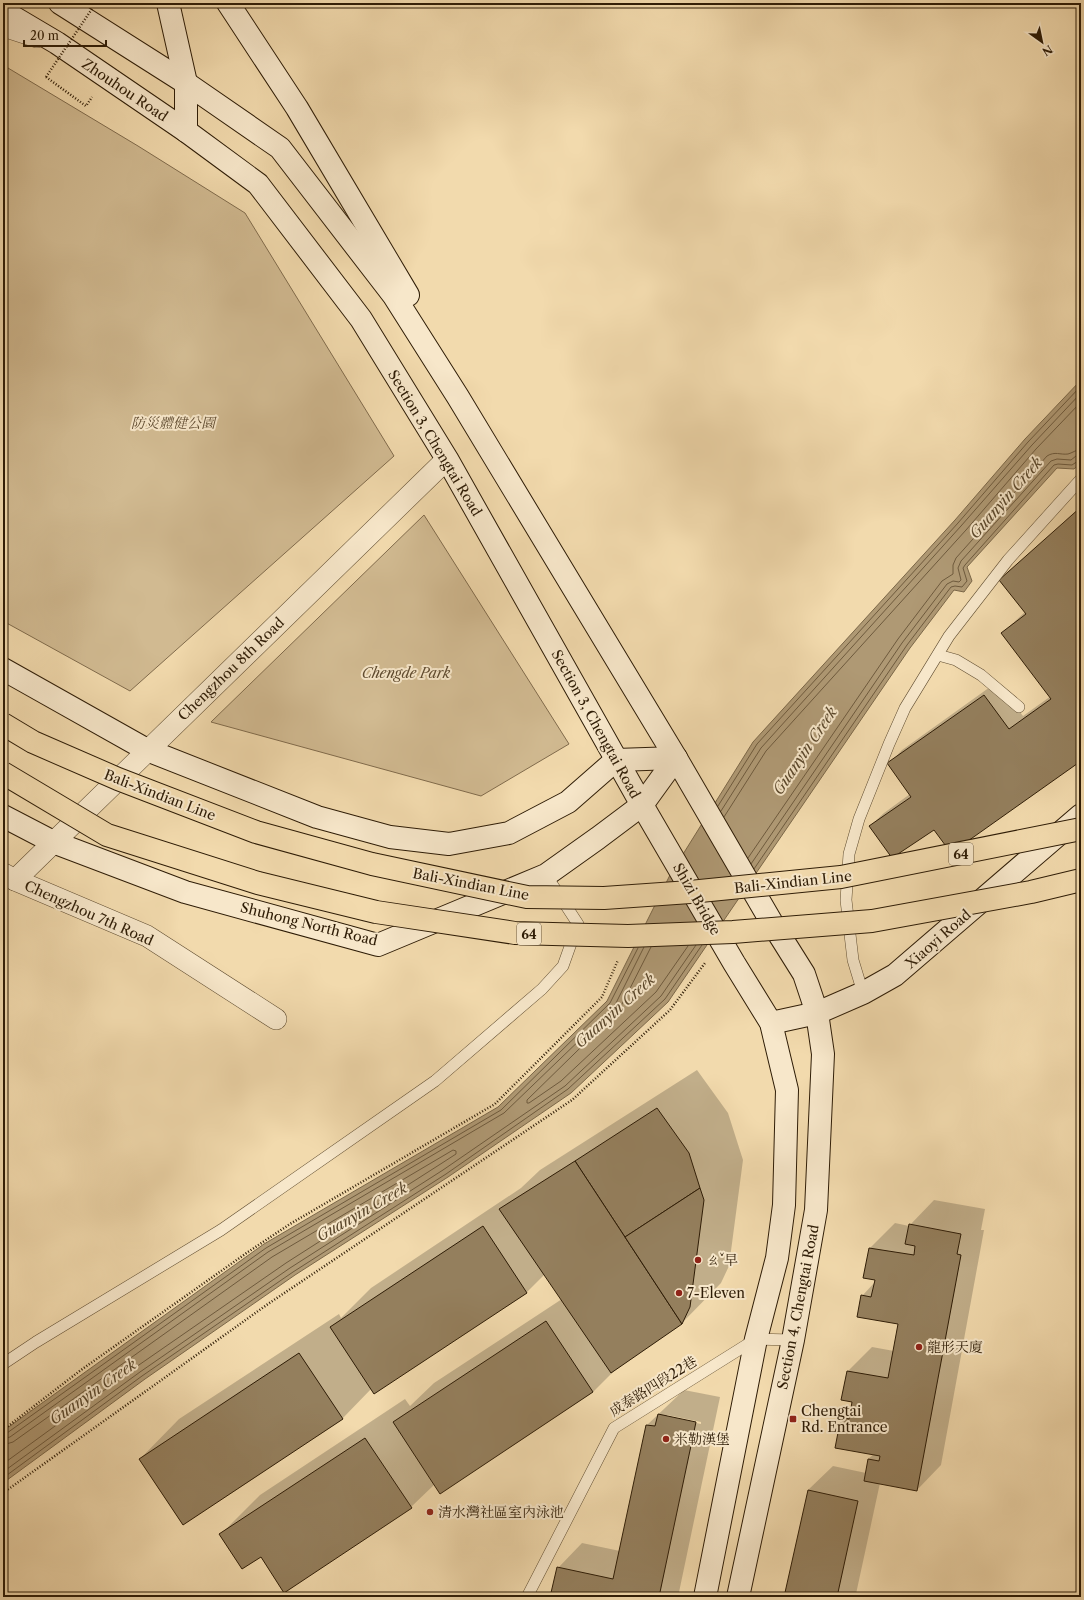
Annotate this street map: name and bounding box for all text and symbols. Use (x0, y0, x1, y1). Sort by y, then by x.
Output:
scale bar (24, 22, 106, 48)
north arrow (1022, 22, 1062, 62)
text: 20 m (30, 28, 59, 43)
text: N (1039, 42, 1055, 59)
street label: Zhouhou Road (79, 55, 172, 126)
street label: Section 3, Chengtai Road (384, 367, 486, 520)
park label: 防災體健公園 (131, 414, 217, 432)
water label: Guanyin Creek (965, 453, 1046, 542)
street label: Chengzhou 8th Road (174, 613, 288, 724)
street label: Section 3, Chengtai Road (548, 646, 645, 802)
park label: Chengde Park (362, 664, 451, 682)
water label: Guanyin Creek (768, 703, 841, 798)
street label: Bali-Xindian Line (102, 765, 218, 825)
road number: 64 (949, 843, 973, 865)
street label: Shizi Bridge (669, 860, 725, 938)
street label: Bali-Xindian Line (411, 864, 531, 904)
street label: Bali-Xindian Line (733, 867, 853, 897)
street label: Chengzhou 7th Road (22, 876, 157, 950)
street label: Shuhong North Road (239, 898, 380, 950)
street label: Xiaoyi Road (901, 905, 975, 973)
road number: 64 (517, 923, 541, 945)
water label: Guanyin Creek (570, 969, 659, 1052)
water label: Guanyin Creek (313, 1178, 411, 1245)
street label: Section 4, Chengtai Road (773, 1222, 823, 1391)
place label: ㄠˇ早 (706, 1251, 738, 1269)
marker: ㄠˇ早 (693, 1255, 703, 1265)
place label: 7-Eleven (687, 1284, 745, 1302)
marker: 7-Eleven (674, 1288, 684, 1298)
place label: 龍形天廈 (927, 1338, 983, 1356)
marker: 龍形天廈 (914, 1342, 924, 1352)
street label: 成泰路四段22巷 (606, 1352, 700, 1420)
water label: Guanyin Creek (45, 1354, 140, 1429)
place label: Chengtai Rd. Entrance (801, 1402, 888, 1436)
marker: Chengtai Rd. Entrance (788, 1414, 798, 1424)
place label: 米勒漢堡 (674, 1430, 730, 1448)
marker: 米勒漢堡 (661, 1434, 671, 1444)
place label: 清水灣社區室內泳池 (438, 1503, 564, 1521)
marker: 清水灣社區室內泳池 (425, 1507, 435, 1517)

